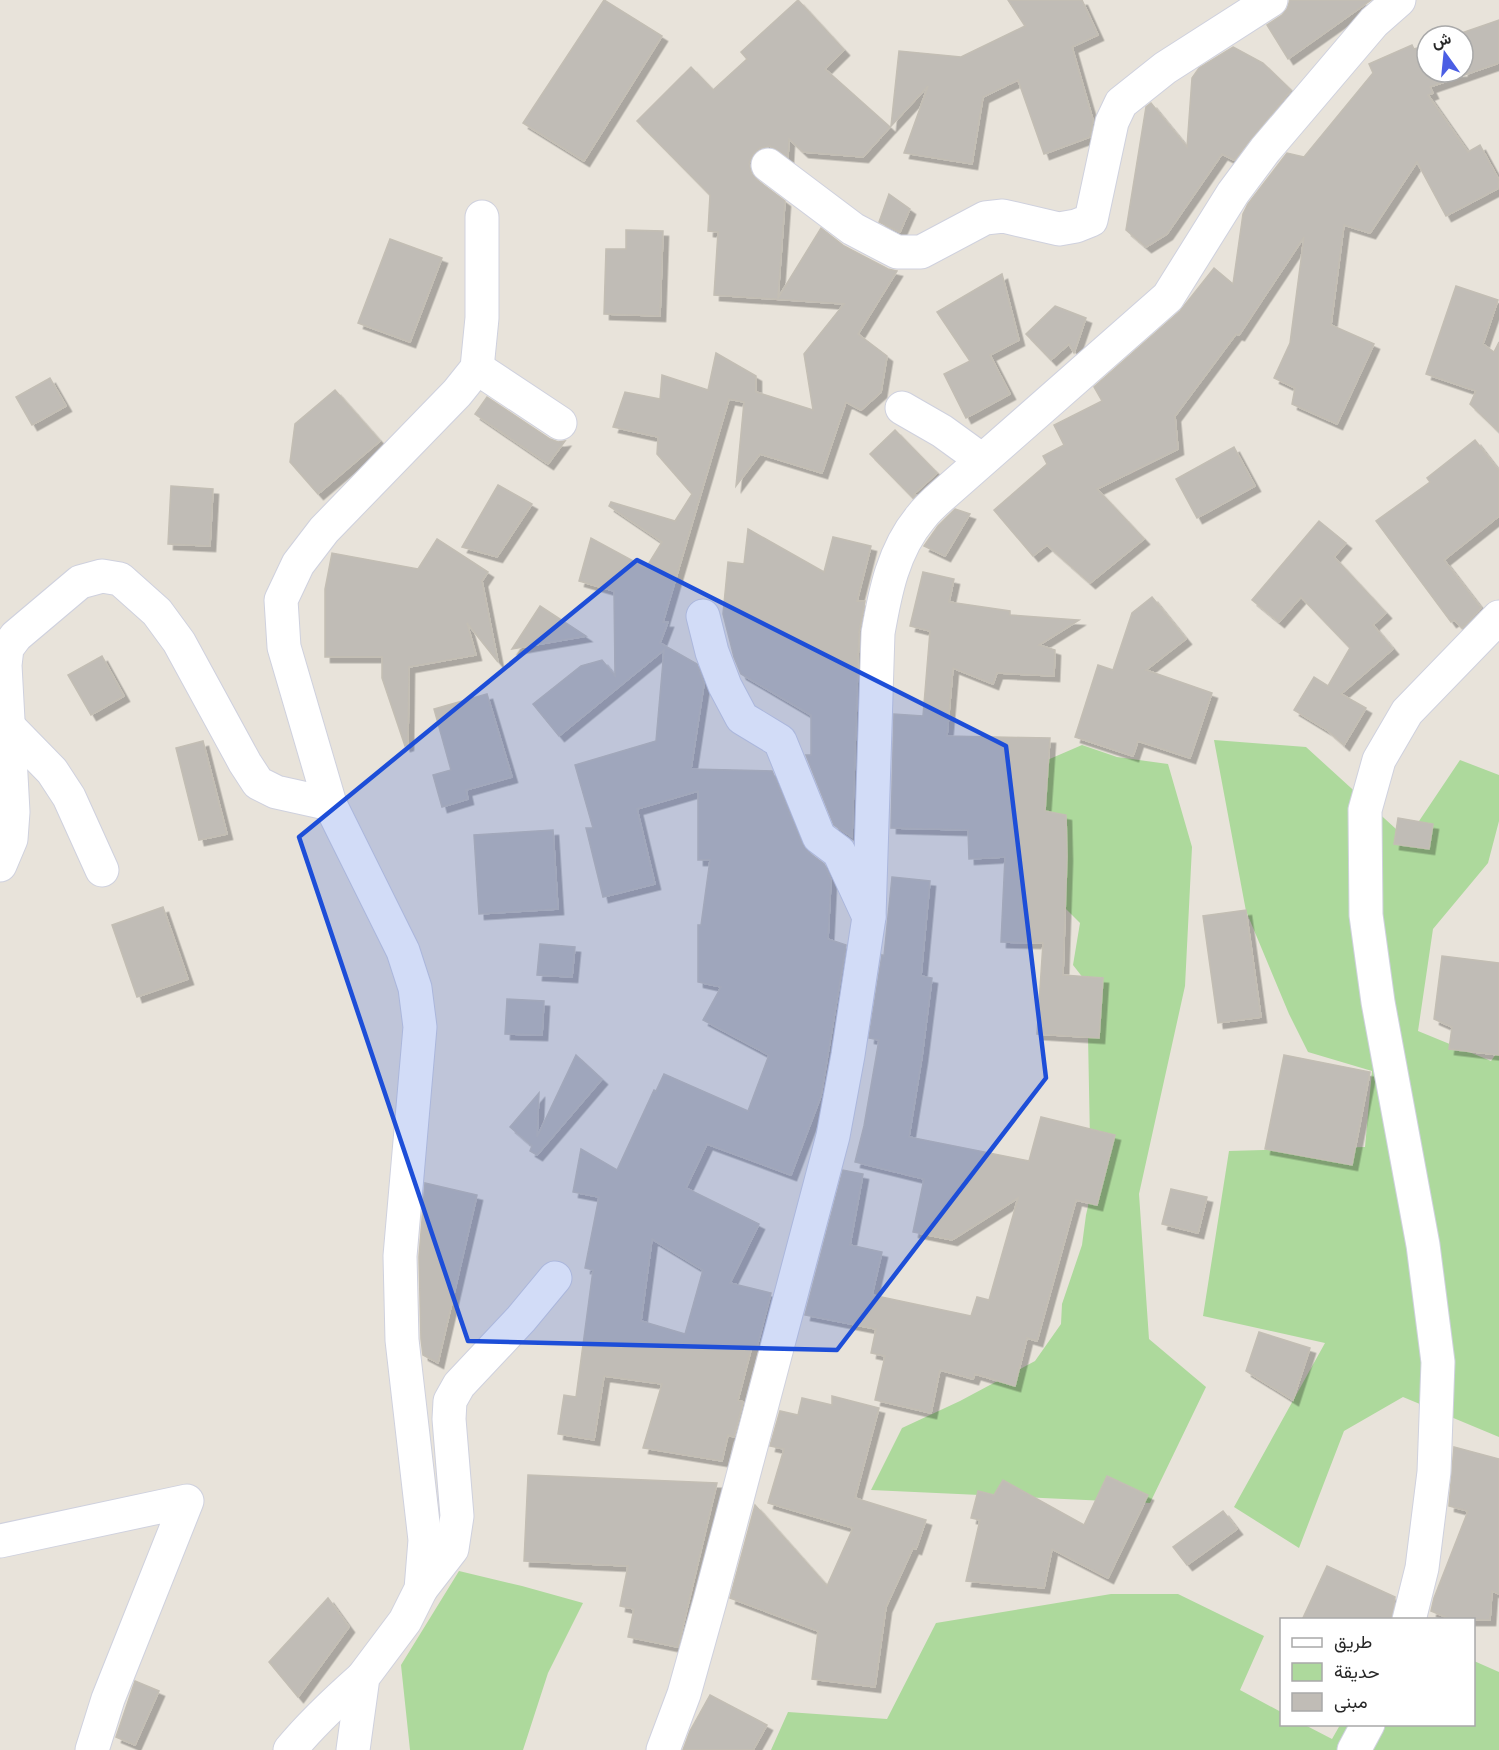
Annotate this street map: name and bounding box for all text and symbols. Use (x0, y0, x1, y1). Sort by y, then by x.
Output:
north arrow (1415, 24, 1475, 84)
text: ش (1429, 27, 1453, 52)
legend (1280, 1618, 1475, 1726)
text: طريق (1334, 1630, 1372, 1653)
text: حديقة (1334, 1660, 1380, 1683)
text: مبنى (1334, 1690, 1368, 1713)

